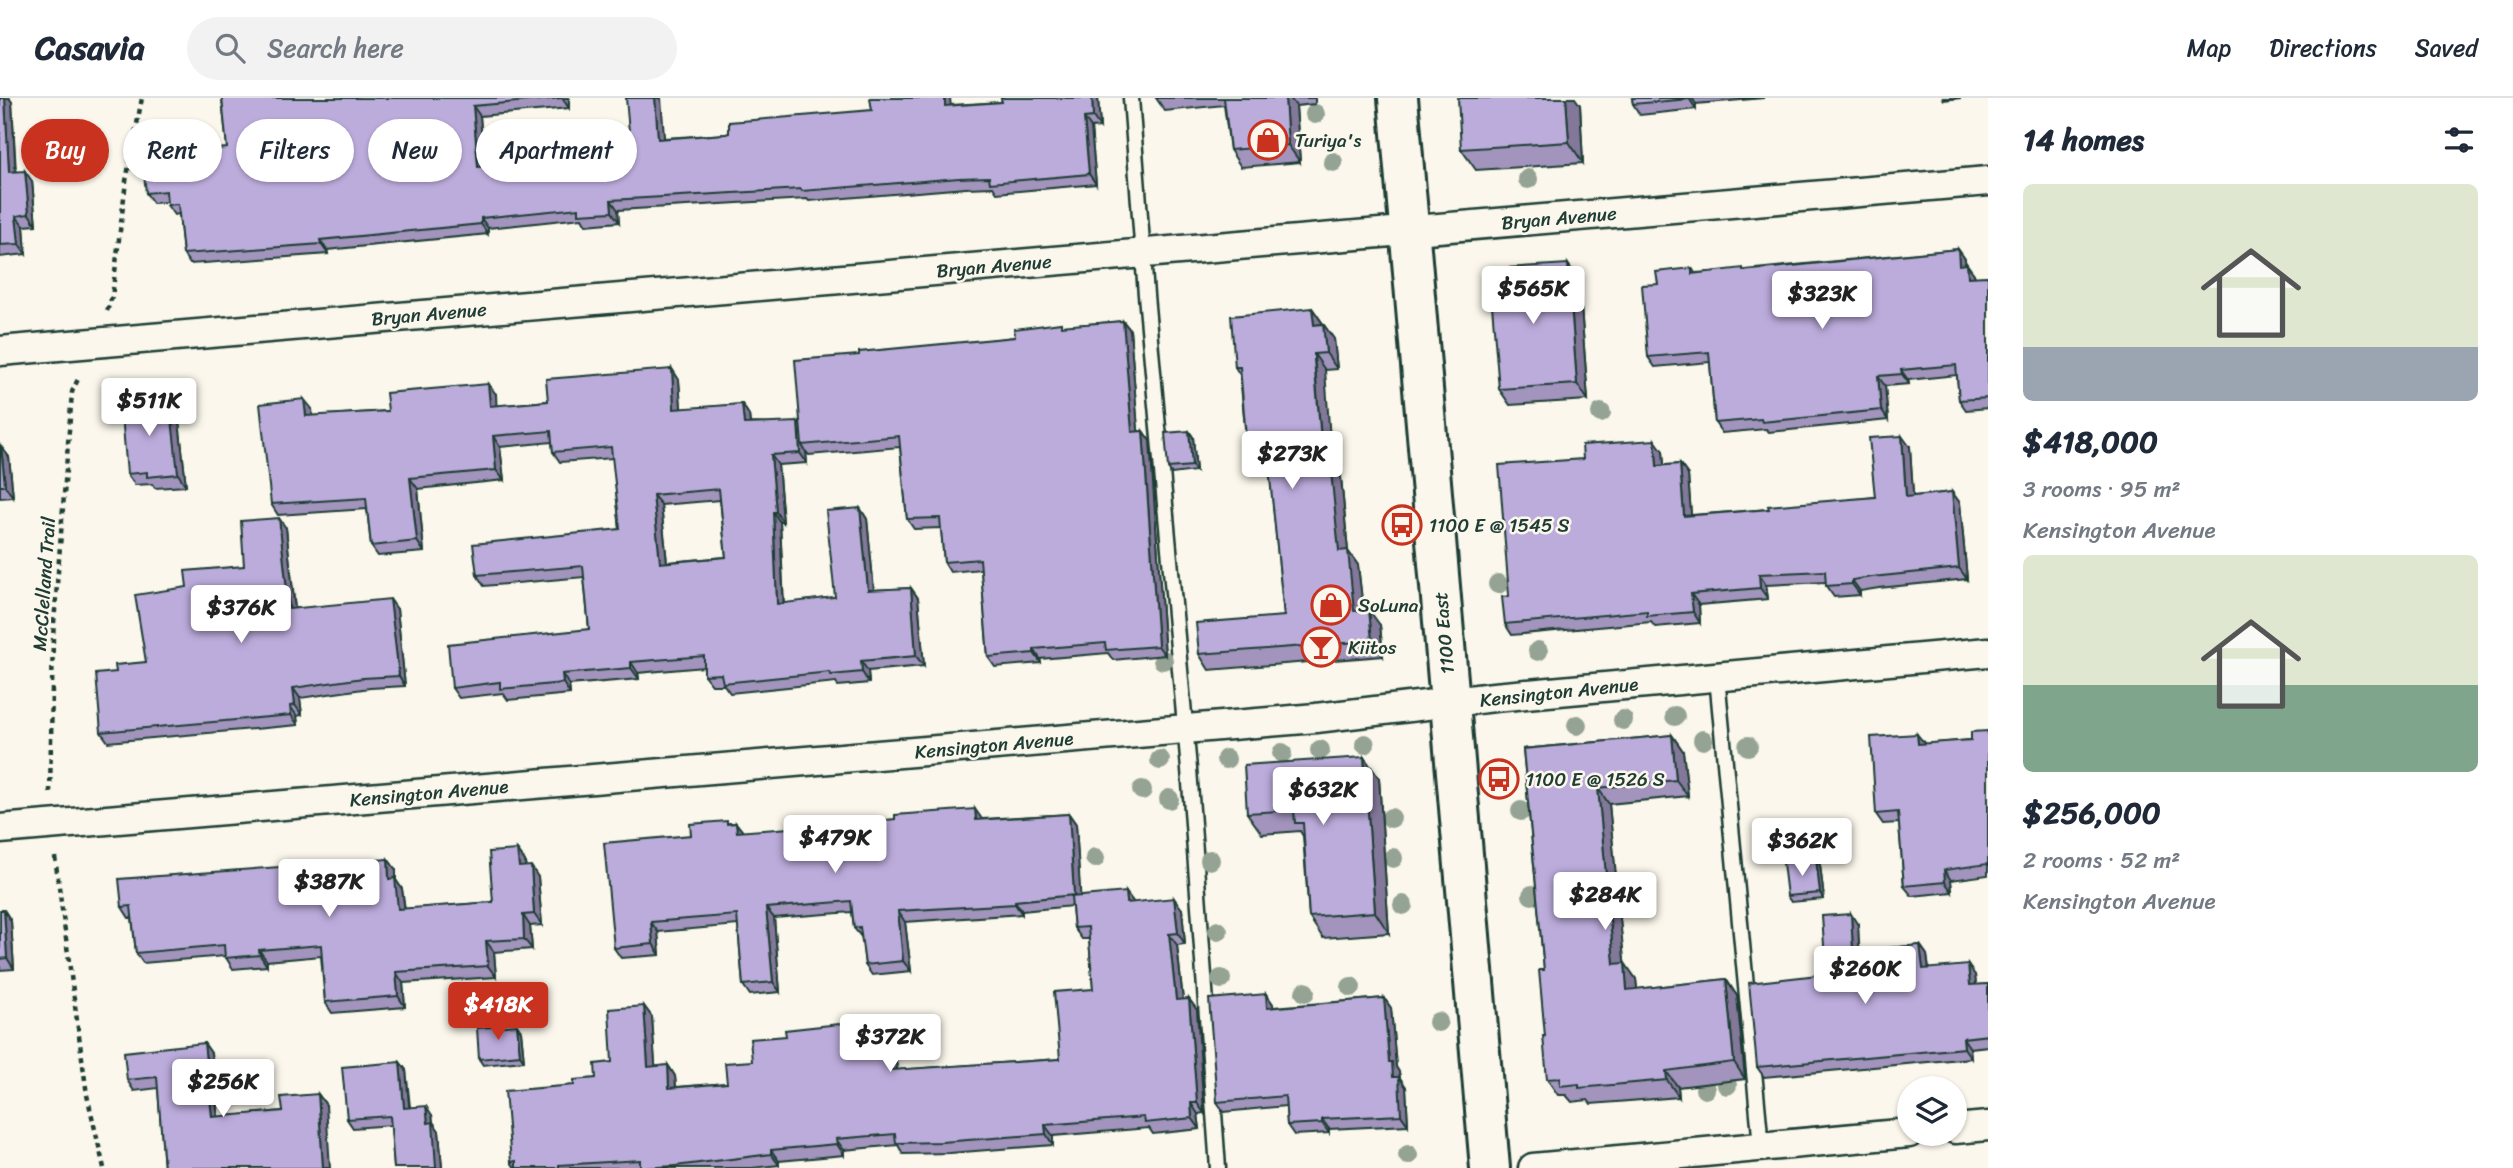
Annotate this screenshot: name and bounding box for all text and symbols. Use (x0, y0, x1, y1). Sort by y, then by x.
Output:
search box (187, 17, 677, 80)
text: Casavia (35, 19, 145, 77)
text: Search here (267, 25, 404, 71)
text: Map (2187, 27, 2231, 69)
text: Directions (2269, 27, 2377, 69)
text: Saved (2415, 27, 2478, 69)
icon: search (211, 29, 249, 67)
text: 14 homes (2023, 113, 2144, 167)
chip: Buy (21, 119, 109, 182)
chip: Rent (123, 119, 222, 182)
chip: Filters (236, 119, 354, 182)
chip: New (368, 119, 462, 182)
chip: Apartment (476, 119, 637, 182)
shop icon: Turiya's (1247, 119, 1289, 161)
icon: filters (2440, 121, 2478, 159)
place label: Turiya's (1295, 124, 1362, 157)
street label: Bryan Avenue (1500, 197, 1618, 239)
icon: home (2188, 230, 2314, 356)
street label: Bryan Avenue (935, 245, 1053, 287)
pin: $565K (1484, 266, 1582, 326)
text: $565K (1498, 268, 1568, 309)
pin: $323K (1773, 272, 1871, 331)
text: $323K (1788, 273, 1856, 314)
street label: Bryan Avenue (370, 293, 488, 335)
pin: $511K (100, 378, 198, 438)
text: $511K (117, 380, 181, 421)
text: $418,000 (2023, 415, 2158, 469)
pin: $273K (1243, 432, 1341, 491)
text: $273K (1258, 433, 1326, 474)
text: 3 rooms · 95 m² (2023, 469, 2180, 510)
bus stop icon: 1100 E @ 1545 S (1381, 504, 1423, 546)
place label: 1100 E @ 1545 S (1429, 509, 1569, 542)
text: Kensington Avenue (2023, 510, 2216, 551)
street label: McClelland Trail (23, 515, 65, 652)
shop icon: SoLuna (1310, 584, 1352, 626)
pin: $376K (192, 586, 290, 645)
text: $376K (207, 587, 275, 628)
place label: SoLuna (1358, 589, 1419, 622)
street label: 1100 East (1424, 591, 1464, 675)
icon: home (2188, 601, 2314, 727)
bar icon: Kiitos (1300, 626, 1342, 668)
place label: Kiitos (1348, 631, 1397, 664)
street label: Kensington Avenue (1478, 667, 1640, 717)
street label: Kensington Avenue (913, 722, 1075, 768)
bus stop icon: 1100 E @ 1526 S (1478, 758, 1520, 800)
place label: 1100 E @ 1526 S (1526, 763, 1665, 796)
pin: $632K (1274, 768, 1372, 827)
text: $632K (1289, 769, 1357, 810)
street label: Kensington Avenue (348, 770, 510, 816)
text: $256,000 (2023, 786, 2161, 840)
pin: $479K (786, 816, 884, 875)
text: $479K (799, 817, 871, 858)
pin: $362K (1753, 818, 1851, 878)
text: $362K (1768, 820, 1836, 861)
text: 2 rooms · 52 m² (2023, 840, 2180, 881)
pin: $387K (280, 860, 378, 919)
text: $387K (294, 861, 364, 902)
pin: $284K (1556, 872, 1654, 932)
text: $284K (1570, 874, 1640, 915)
text: Kensington Avenue (2023, 881, 2216, 922)
pin: $260K (1816, 946, 1914, 1006)
text: $260K (1830, 948, 1900, 989)
pin: $418K (449, 982, 547, 1042)
text: $418K (464, 984, 532, 1025)
pin: $372K (841, 1014, 939, 1074)
text: $372K (856, 1016, 924, 1057)
pin: $256K (174, 1060, 272, 1119)
text: $256K (188, 1061, 258, 1102)
map controls (1897, 1076, 1967, 1146)
button: layers (1897, 1076, 1967, 1146)

